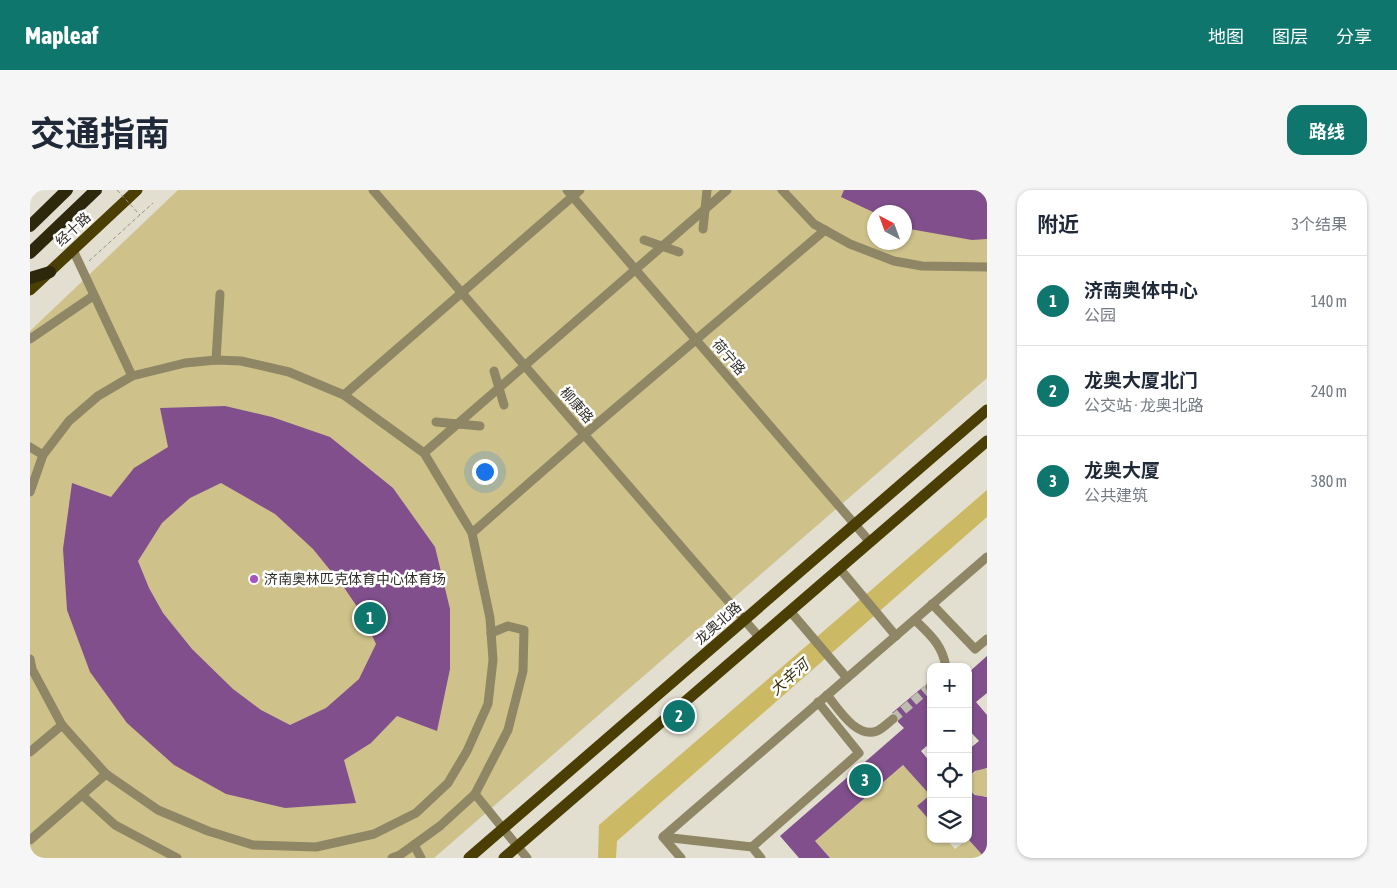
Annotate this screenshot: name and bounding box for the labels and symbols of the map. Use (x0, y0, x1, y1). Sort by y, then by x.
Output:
north arrow (867, 205, 912, 250)
street label: 经十路 (52, 209, 94, 249)
street label: 荷宁路 (709, 336, 749, 378)
street label: 柳康路 (557, 384, 597, 426)
your location (472, 459, 498, 485)
place label: 济南奥林匹克体育中心体育场 (264, 571, 446, 587)
marker: 济南奥林匹克体育中心体育场 (248, 573, 260, 585)
pin: 1 (354, 599, 386, 637)
street label: 龙奥北路 (692, 599, 744, 647)
water label: 大辛河 (766, 654, 814, 698)
pin: 2 (663, 697, 695, 735)
pin: 3 (849, 761, 881, 799)

